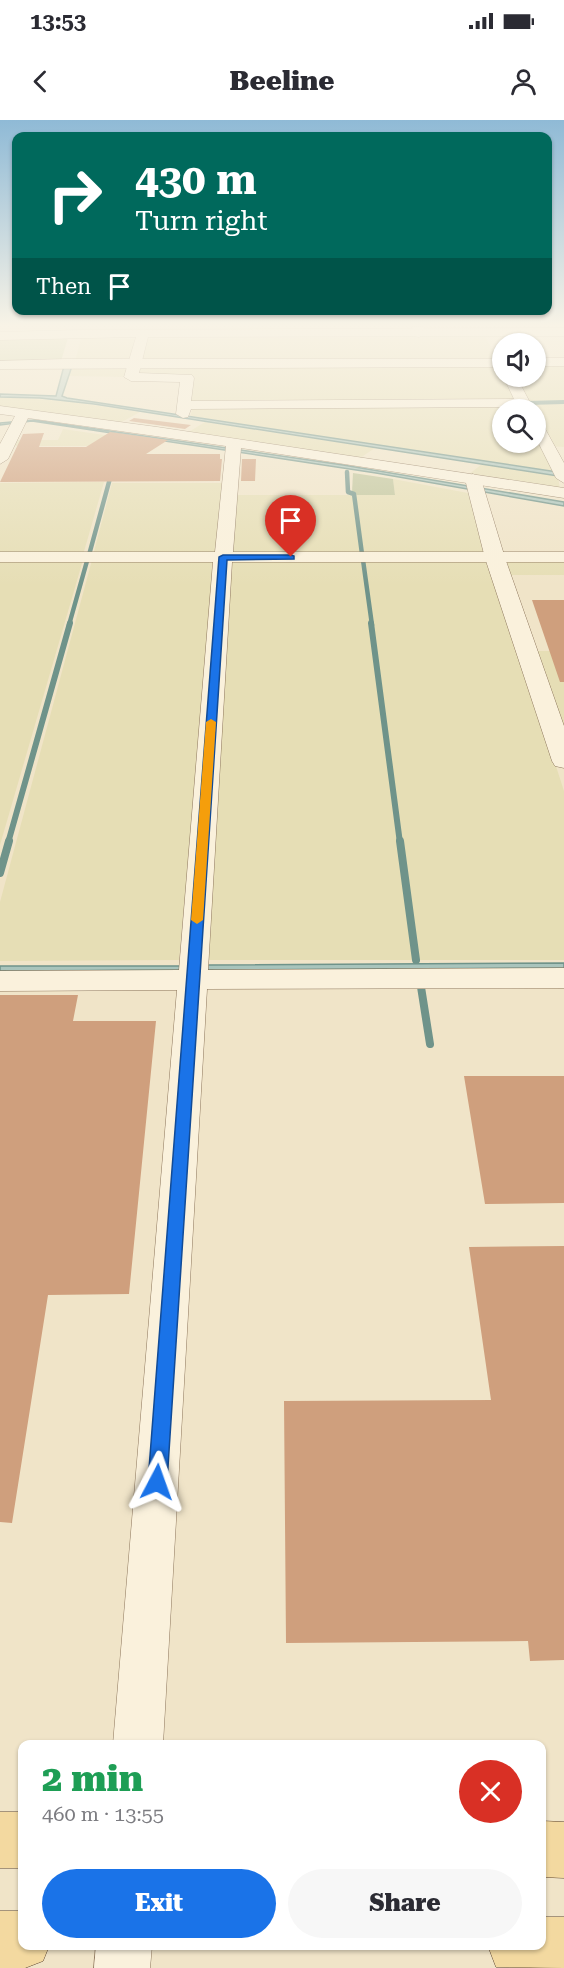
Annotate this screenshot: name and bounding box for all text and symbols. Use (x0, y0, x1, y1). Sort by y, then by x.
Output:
text: 13:53 (30, 9, 86, 34)
icon: back (24, 65, 57, 98)
text: Beeline (229, 65, 335, 97)
icon: person (507, 65, 540, 98)
text: 430 m (135, 155, 257, 204)
icon: right (36, 156, 114, 234)
text: Turn right (135, 205, 268, 237)
icon: arrive (103, 270, 136, 303)
text: Then (36, 274, 91, 299)
map controls (492, 333, 546, 453)
button: sound (492, 333, 546, 387)
button: search (492, 399, 546, 453)
pin (265, 495, 316, 557)
icon: arrive (274, 504, 307, 537)
position arrow (125, 1450, 189, 1514)
text: 2 min (42, 1758, 143, 1800)
button: close (459, 1760, 522, 1823)
text: 460 m · 13:55 (42, 1802, 164, 1826)
button: Exit (42, 1869, 276, 1938)
button: Share (288, 1869, 522, 1938)

